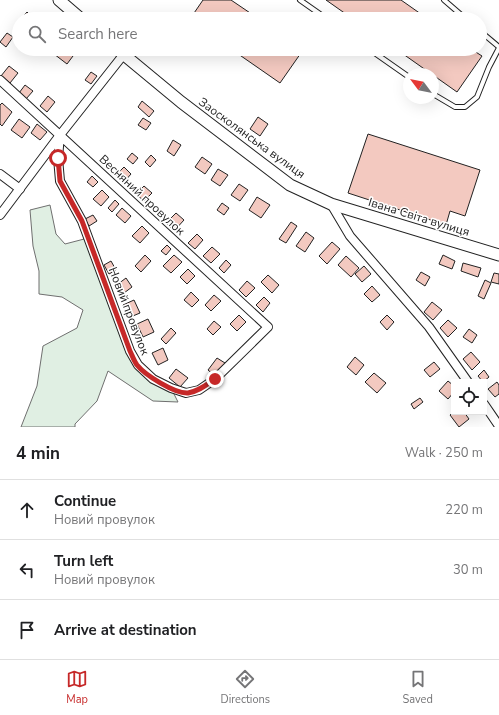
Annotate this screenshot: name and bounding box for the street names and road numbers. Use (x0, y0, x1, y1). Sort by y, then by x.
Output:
street label: Заосколянська вулиця (196, 94, 308, 182)
street label: Весняний провулок (96, 151, 189, 239)
street label: Івана Світа вулиця (366, 194, 472, 240)
street label: Новий провулок (105, 265, 153, 358)

